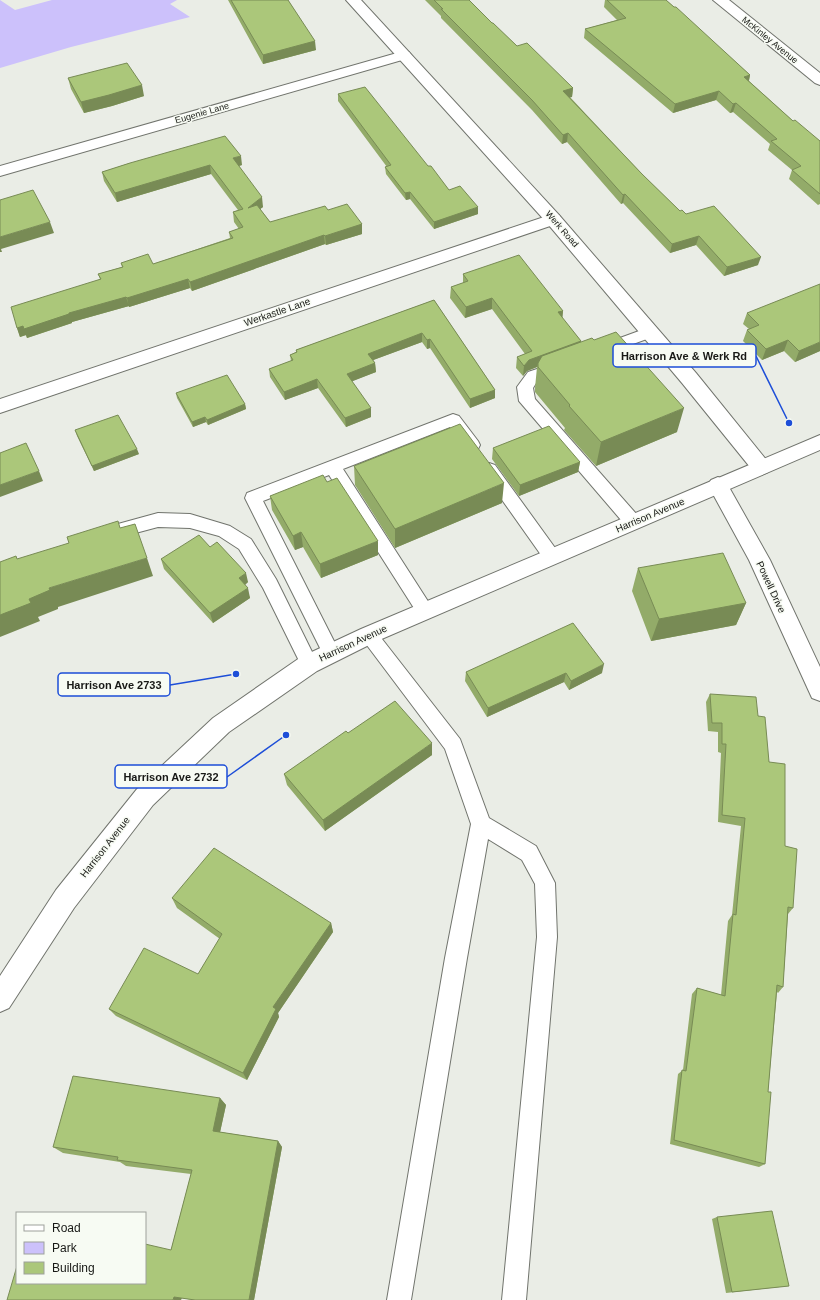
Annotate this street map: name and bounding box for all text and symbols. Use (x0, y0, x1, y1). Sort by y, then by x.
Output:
street label: McKinley Avenue (740, 14, 800, 66)
street label: Eugenie Lane (174, 101, 230, 125)
street label: Werk Road (544, 209, 580, 249)
street label: Werkastle Lane (242, 295, 312, 328)
callout: Harrison Ave & Werk Rd (613, 344, 756, 367)
text: Harrison Ave & Werk Rd (621, 350, 747, 362)
street label: Harrison Avenue (614, 495, 686, 534)
street label: Powell Drive (754, 559, 788, 615)
street label: Harrison Avenue (317, 622, 389, 664)
callout: Harrison Ave 2733 (58, 673, 170, 696)
text: Harrison Ave 2733 (66, 679, 162, 691)
callout: Harrison Ave 2732 (115, 765, 227, 788)
text: Harrison Ave 2732 (123, 771, 219, 783)
street label: Harrison Avenue (78, 814, 132, 879)
legend (16, 1212, 146, 1284)
text: Road (52, 1221, 81, 1235)
text: Park (52, 1241, 78, 1255)
text: Building (52, 1261, 95, 1275)

